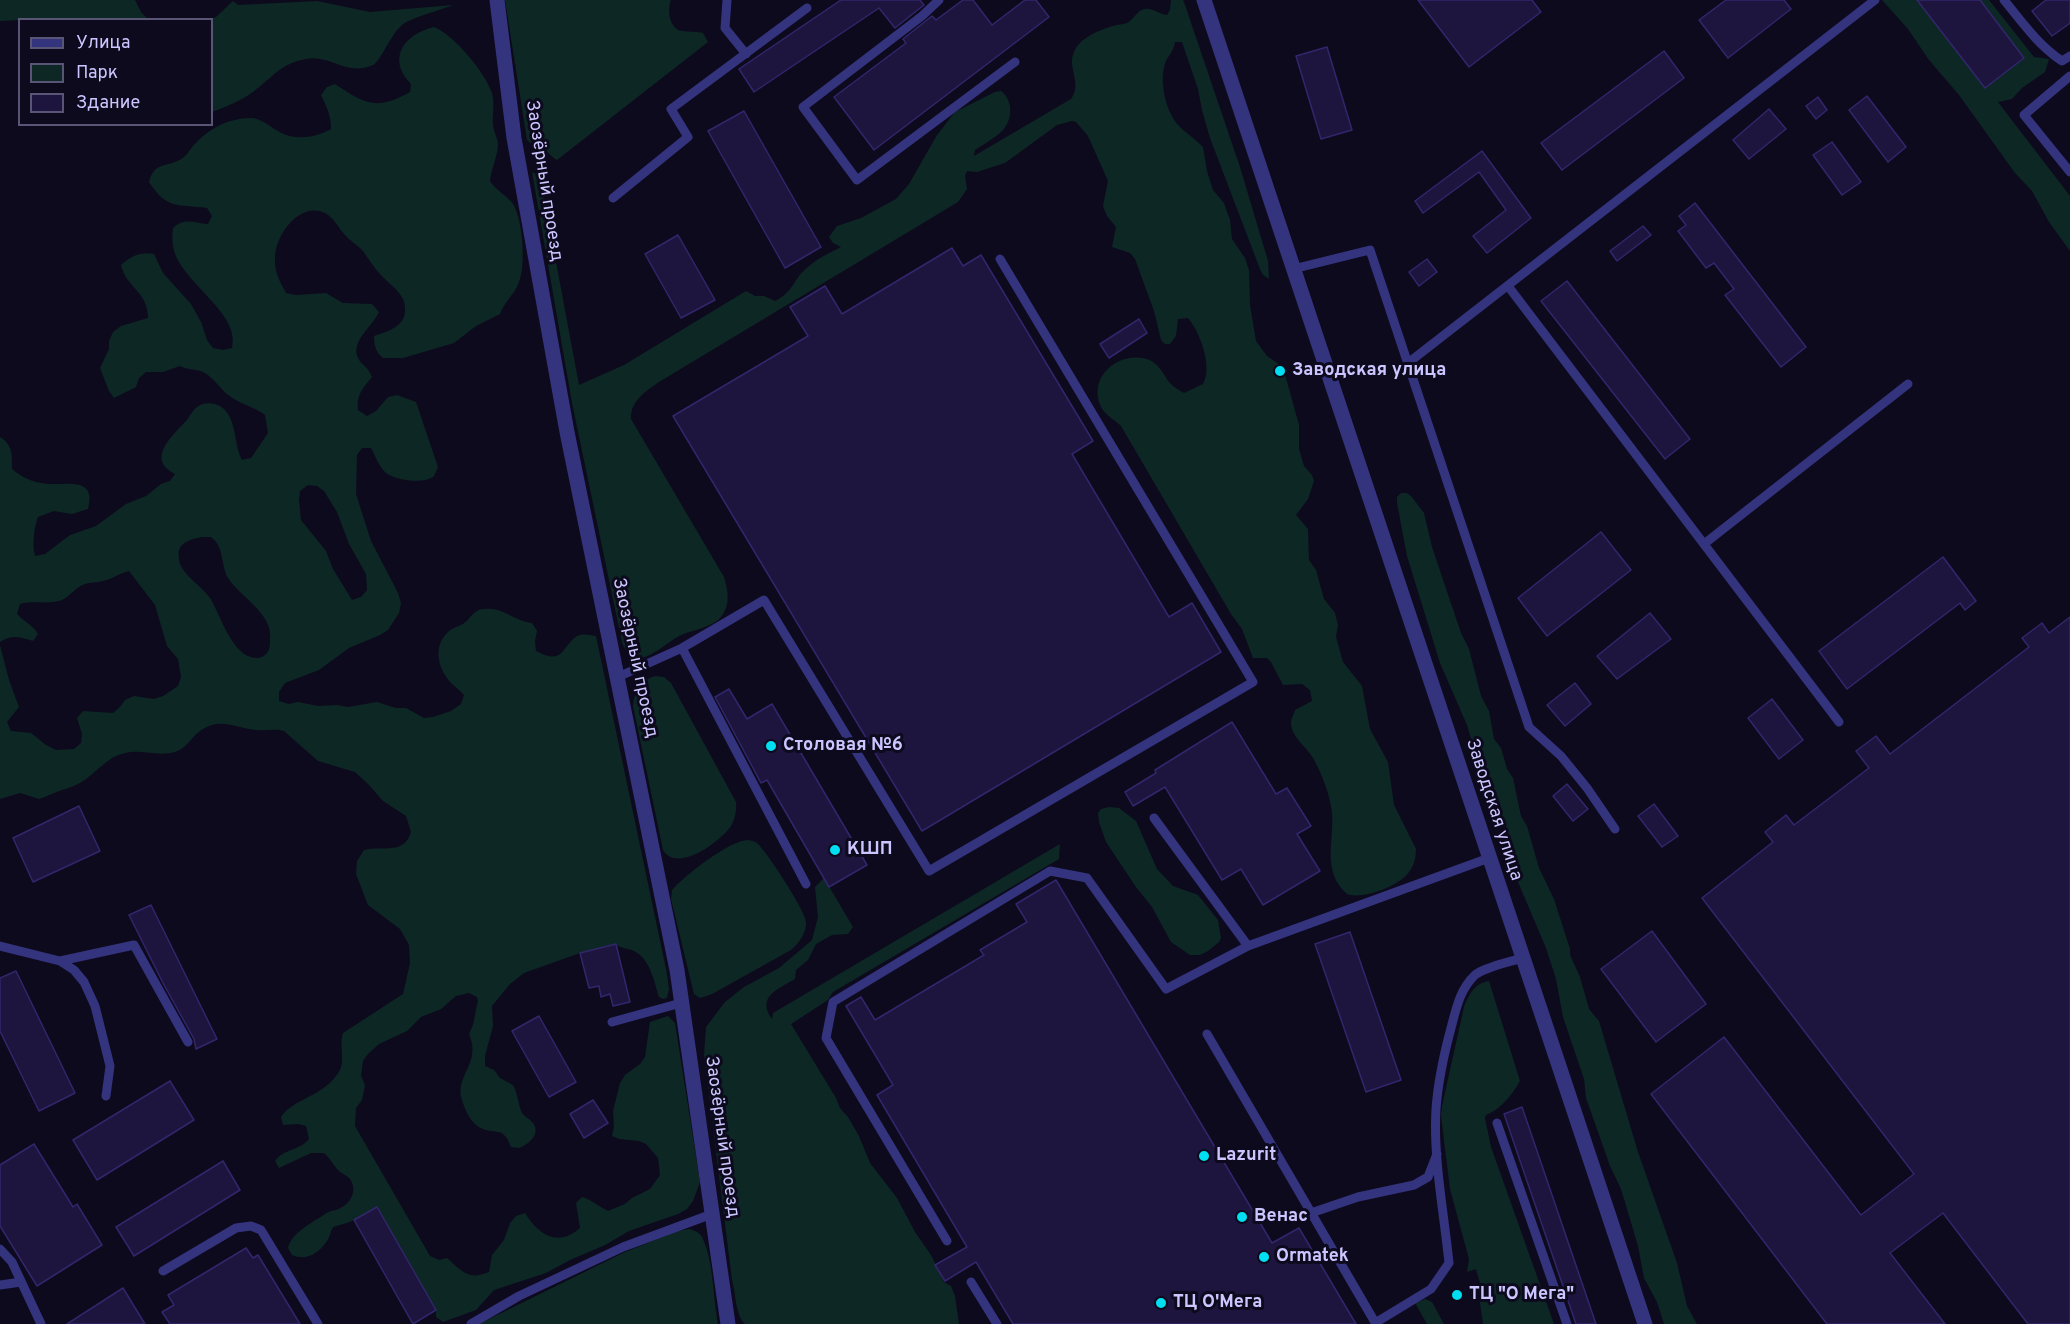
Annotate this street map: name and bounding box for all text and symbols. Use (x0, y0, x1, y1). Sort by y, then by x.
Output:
legend (18, 18, 213, 126)
text: Улица (76, 32, 130, 55)
text: Парк (76, 62, 118, 85)
text: Здание (76, 92, 140, 115)
street label: Заозёрный проезд (520, 99, 566, 263)
place label: Заводская улица (1292, 360, 1446, 382)
marker: Заводская улица (1273, 364, 1287, 378)
street label: Заозёрный проезд (606, 576, 662, 740)
place label: Столовая №6 (783, 735, 903, 757)
street label: Заводская улица (1460, 736, 1526, 884)
marker: Столовая №6 (764, 739, 778, 753)
place label: КШП (847, 839, 892, 861)
marker: КШП (828, 843, 842, 857)
street label: Заозёрный проезд (699, 1055, 743, 1219)
place label: Lazurit (1216, 1145, 1276, 1167)
marker: Lazurit (1197, 1149, 1211, 1163)
place label: Венас (1254, 1206, 1308, 1228)
marker: Венас (1235, 1210, 1249, 1224)
place label: Ormatek (1276, 1246, 1349, 1268)
marker: Ormatek (1257, 1250, 1271, 1264)
place label: ТЦ "О Мега" (1469, 1284, 1574, 1306)
marker: ТЦ "О Мега" (1450, 1288, 1464, 1302)
place label: ТЦ О'Мега (1173, 1292, 1262, 1314)
marker: ТЦ О'Мега (1154, 1296, 1168, 1310)

